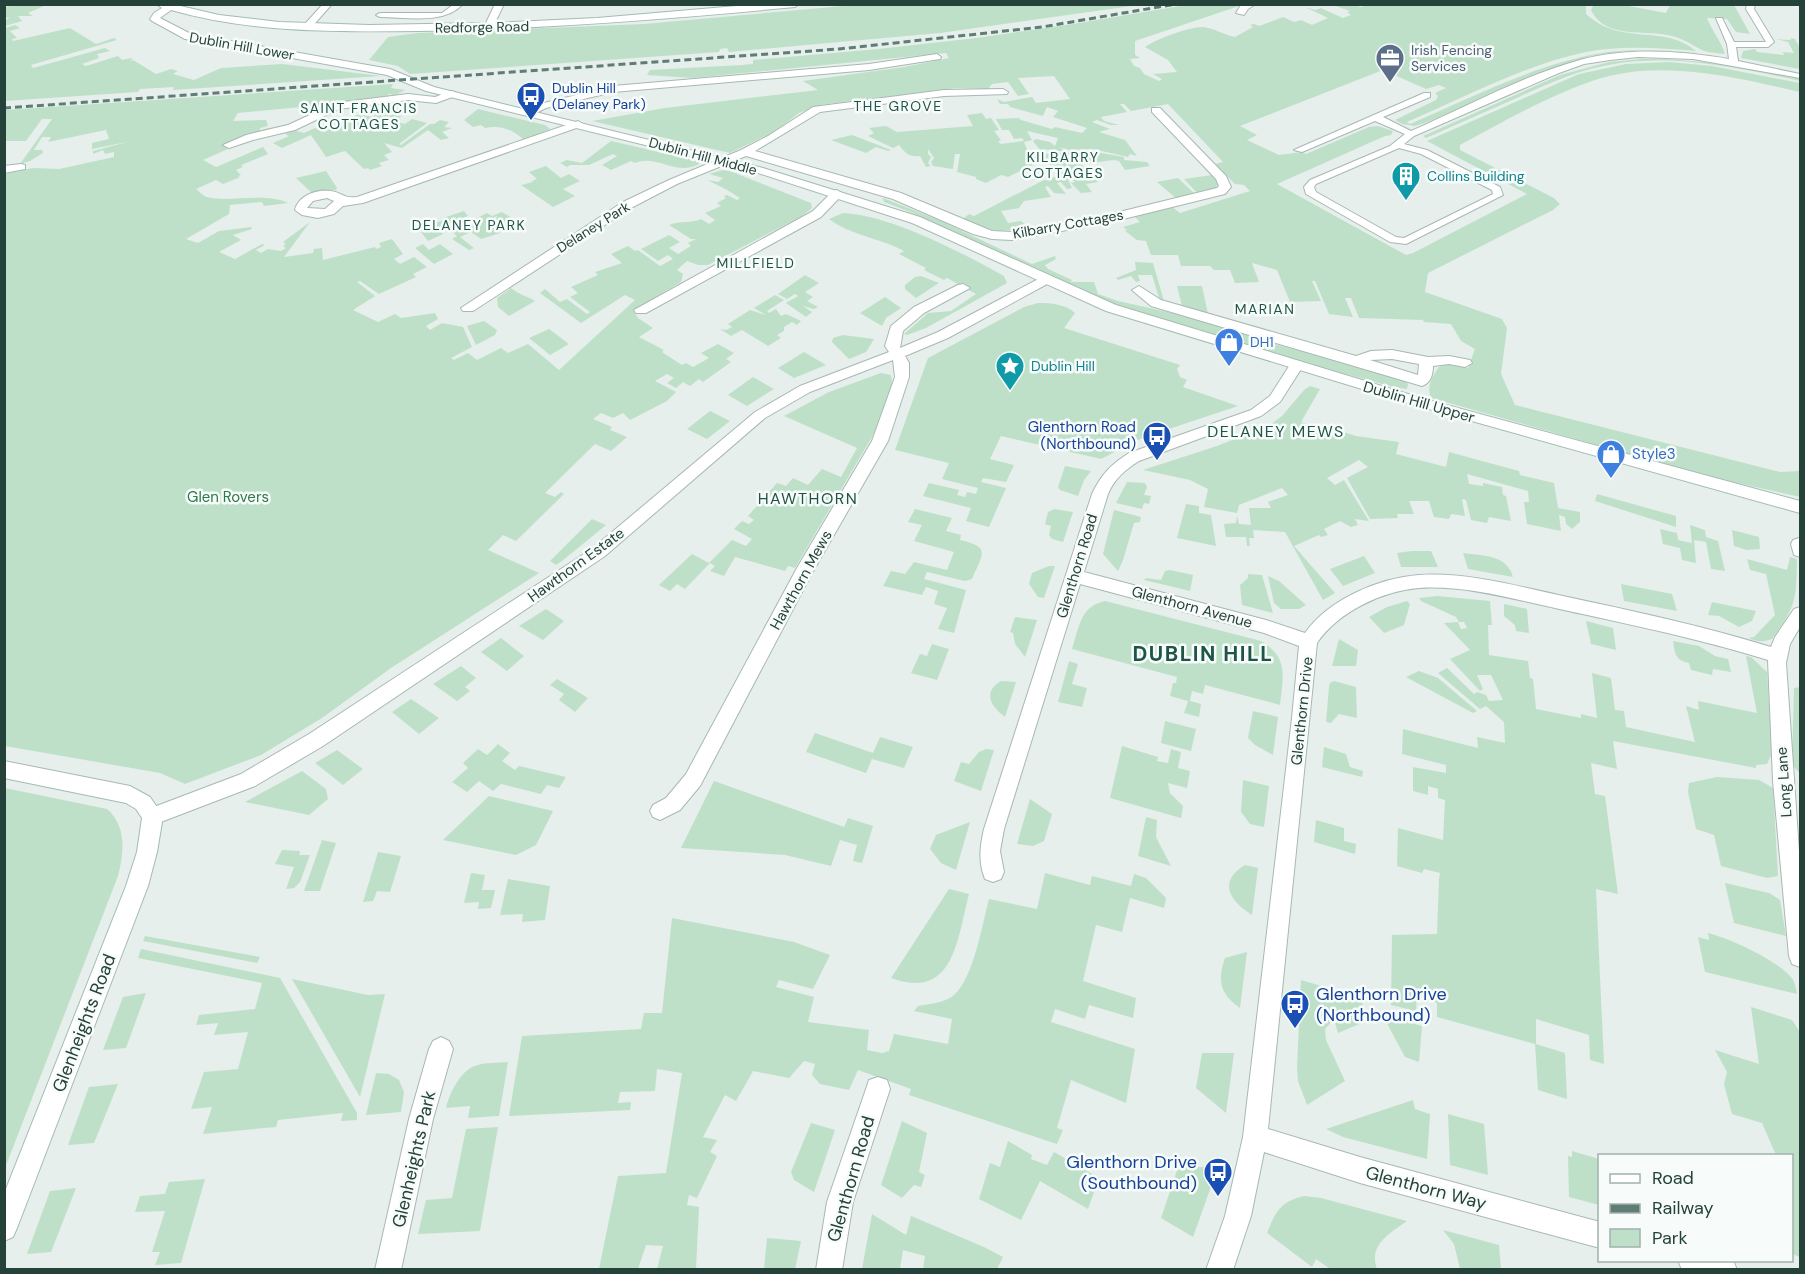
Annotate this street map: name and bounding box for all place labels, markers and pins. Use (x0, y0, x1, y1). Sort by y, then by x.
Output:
place label: Irish Fencing Services (1411, 41, 1492, 75)
office icon: Irish Fencing Services (1374, 42, 1406, 84)
place label: Dublin Hill (Delaney Park) (552, 79, 646, 113)
bus stop icon: Dublin Hill (Delaney Park) (515, 80, 547, 122)
building icon: Collins Building (1390, 160, 1422, 202)
place label: Collins Building (1427, 167, 1525, 185)
shop icon: DH1 (1213, 326, 1245, 368)
place label: DH1 (1250, 333, 1274, 351)
place icon: Dublin Hill (994, 350, 1026, 392)
place label: Dublin Hill (1031, 357, 1095, 375)
place label: Glenthorn Road (Northbound) (1028, 417, 1136, 454)
bus stop icon: Glenthorn Road (Northbound) (1141, 420, 1173, 462)
shop icon: Style3 (1595, 438, 1627, 480)
place label: Style3 (1632, 444, 1676, 464)
place label: Glenthorn Drive (Northbound) (1316, 982, 1447, 1027)
bus stop icon: Glenthorn Drive (Northbound) (1279, 988, 1311, 1030)
place label: Glenthorn Drive (Southbound) (1066, 1150, 1197, 1195)
bus stop icon: Glenthorn Drive (Southbound) (1202, 1156, 1234, 1198)

